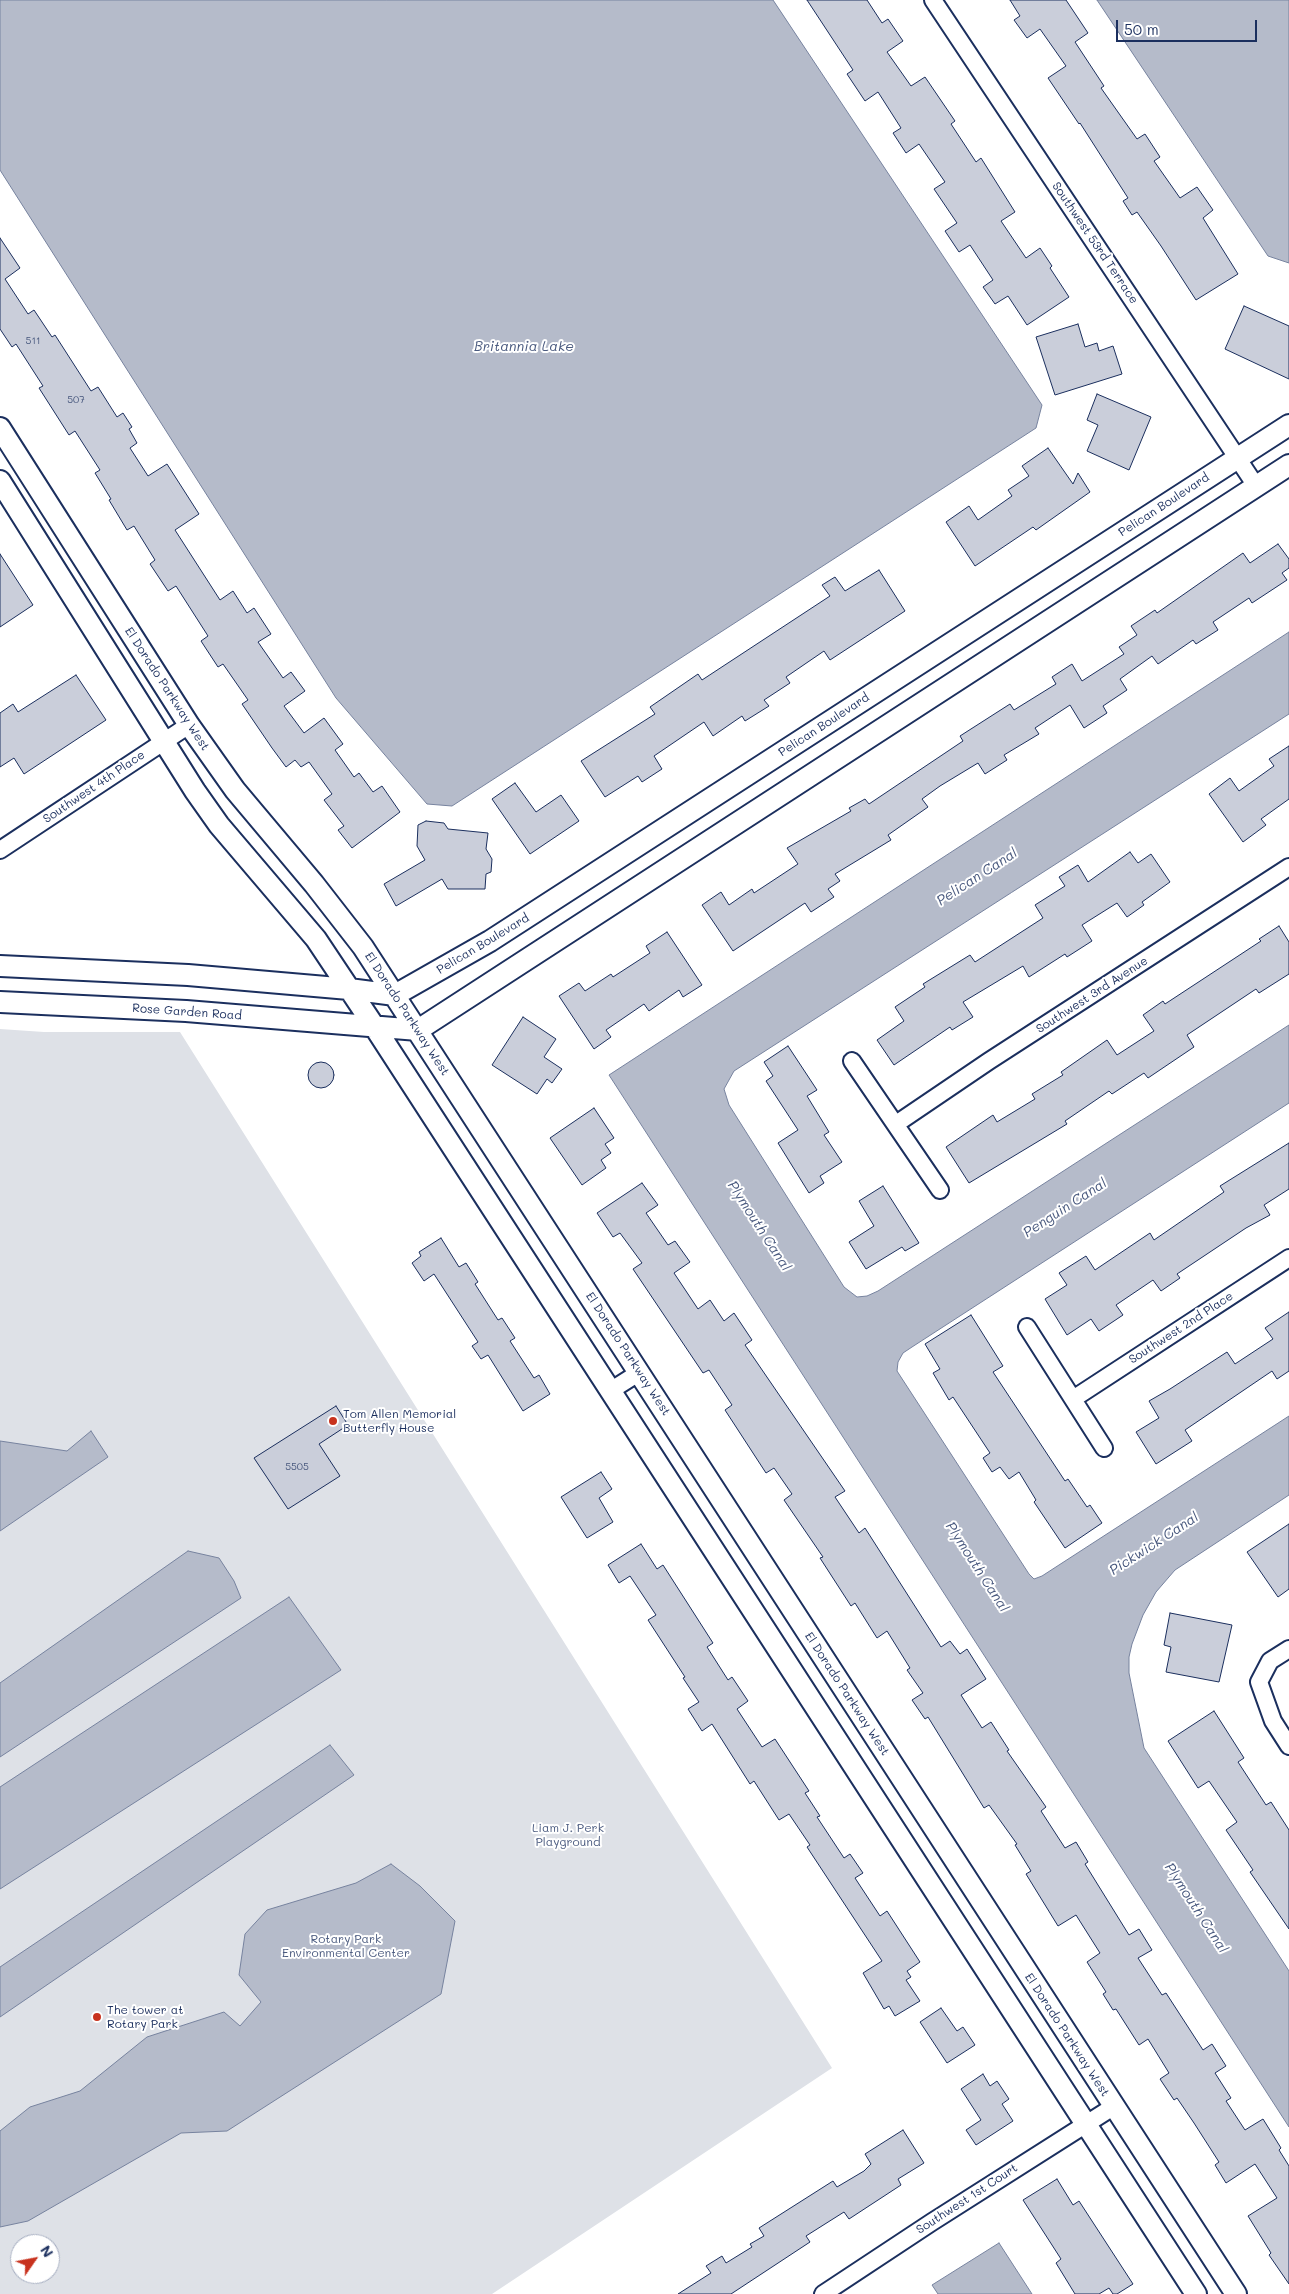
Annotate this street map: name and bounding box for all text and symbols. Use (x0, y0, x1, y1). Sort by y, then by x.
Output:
scale bar (1119, 10, 1260, 42)
text: 50 m (1124, 19, 1159, 39)
street label: Southwest 53rd Terrace (1049, 179, 1141, 307)
house number: 511 (26, 335, 40, 347)
water label: Britannia Lake (474, 339, 574, 355)
house number: 507 (67, 394, 85, 406)
street label: Pelican Boulevard (1116, 470, 1212, 540)
street label: El Dorado Parkway West (122, 625, 212, 753)
street label: Pelican Boulevard (776, 690, 872, 760)
street label: Southwest 4th Place (40, 748, 148, 826)
water label: Pelican Canal (933, 845, 1021, 909)
street label: Pelican Boulevard (434, 911, 532, 977)
street label: El Dorado Parkway West (362, 950, 452, 1078)
street label: Southwest 3rd Avenue (1033, 954, 1151, 1036)
street label: Rose Garden Road (132, 1001, 242, 1023)
water label: Penguin Canal (1020, 1175, 1110, 1241)
water label: Plymouth Canal (724, 1178, 794, 1274)
street label: Southwest 2nd Place (1126, 1289, 1236, 1367)
street label: El Dorado Parkway West (583, 1290, 673, 1418)
place label: Tom Allen Memorial Butterfly House (343, 1407, 456, 1435)
marker: Tom Allen Memorial Butterfly House (327, 1415, 339, 1427)
house number: 5505 (285, 1461, 309, 1473)
water label: Pickwick Canal (1106, 1509, 1202, 1579)
water label: Plymouth Canal (942, 1519, 1012, 1615)
street label: El Dorado Parkway West (802, 1630, 892, 1758)
park label: Liam J. Perk Playground (532, 1821, 604, 1849)
water label: Plymouth Canal (1161, 1860, 1231, 1956)
park label: Rotary Park Environmental Center (282, 1932, 410, 1960)
street label: El Dorado Parkway West (1022, 1971, 1112, 2099)
place label: The tower at Rotary Park (107, 2003, 183, 2031)
marker: The tower at Rotary Park (91, 2011, 103, 2023)
street label: Southwest 1st Court (914, 2161, 1020, 2237)
north arrow (10, 2234, 60, 2284)
text: N (36, 2241, 58, 2261)

